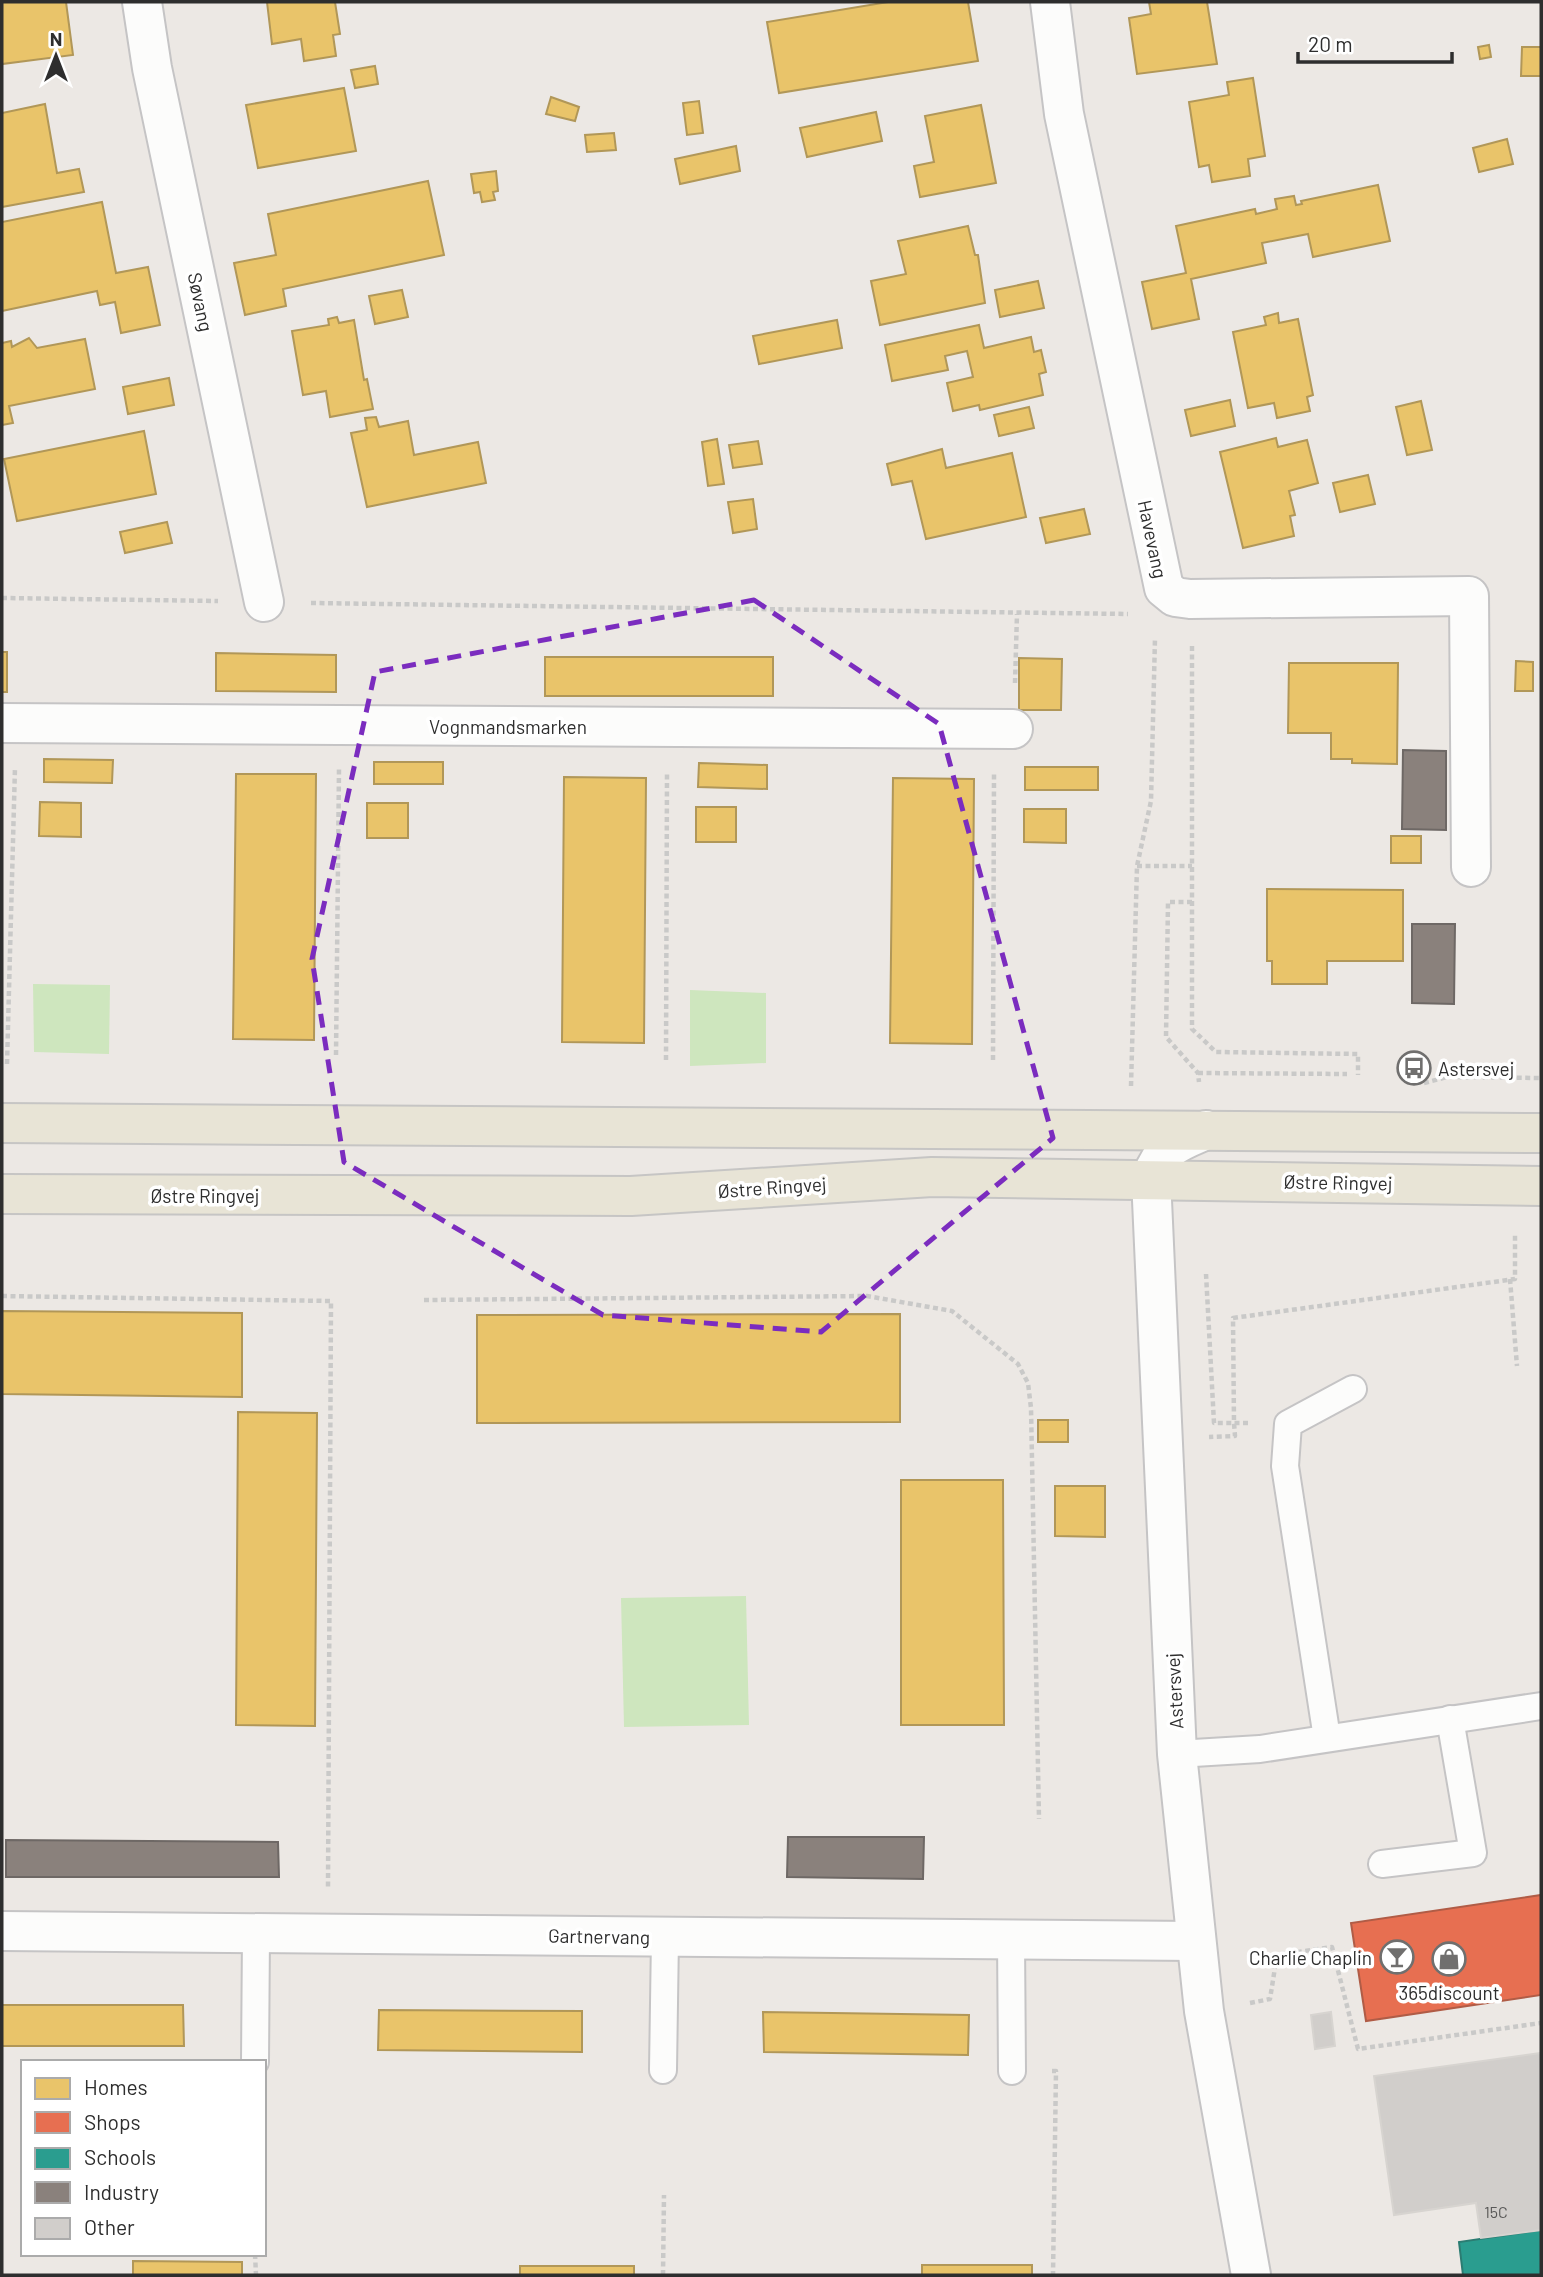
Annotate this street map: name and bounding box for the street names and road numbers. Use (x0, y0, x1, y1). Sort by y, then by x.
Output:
street label: Søvang (184, 270, 218, 334)
street label: Havevang (1133, 498, 1173, 580)
street label: Vognmandsmarken (429, 715, 587, 738)
street label: Østre Ringvej (1283, 1170, 1393, 1194)
street label: Østre Ringvej (717, 1172, 827, 1202)
street label: Østre Ringvej (151, 1184, 259, 1207)
street label: Astersvej (1161, 1652, 1187, 1730)
street label: Gartnervang (548, 1924, 650, 1948)

